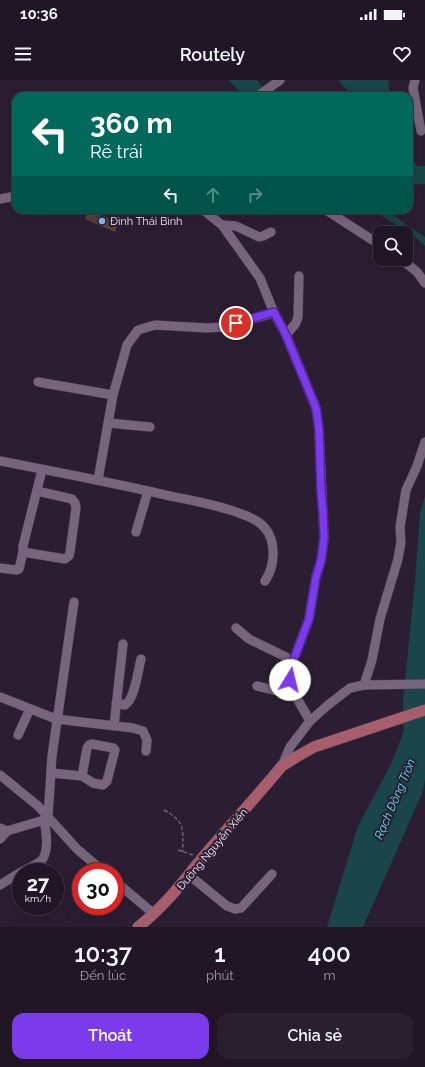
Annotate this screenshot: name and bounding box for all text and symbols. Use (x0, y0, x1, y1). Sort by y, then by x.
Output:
text: 10:36 (20, 5, 58, 23)
icon: menu (12, 43, 34, 65)
icon: heart (391, 43, 413, 65)
text: Routely (180, 44, 245, 65)
text: 360 m (90, 107, 173, 140)
icon: left (24, 108, 76, 160)
text: Rẽ trái (90, 141, 143, 162)
icon: left (160, 184, 182, 206)
icon: ahead (202, 184, 224, 206)
icon: right (244, 184, 266, 206)
place label: Đình Thái Bình (110, 215, 183, 228)
marker: Đình Thái Bình (97, 216, 107, 226)
map controls (373, 226, 413, 266)
button: search (373, 226, 413, 266)
pin (219, 306, 253, 340)
icon: arrive (225, 312, 247, 334)
position arrow (269, 659, 311, 701)
water label: Rạch Đồng Tròn (372, 756, 418, 841)
street label: Đường Nguyễn Xiển (174, 806, 250, 893)
speed limit sign: 30 (72, 863, 124, 915)
text: 27 (27, 872, 49, 896)
text: km/h (25, 893, 51, 904)
text: 10:37 (74, 939, 132, 968)
text: 1 (214, 939, 226, 968)
text: 400 (308, 939, 351, 968)
text: Đến lúc (80, 968, 126, 983)
text: phút (206, 968, 234, 983)
text: m (323, 968, 335, 983)
button: Thoát (12, 1013, 209, 1059)
button: Chia sẻ (217, 1013, 413, 1059)

